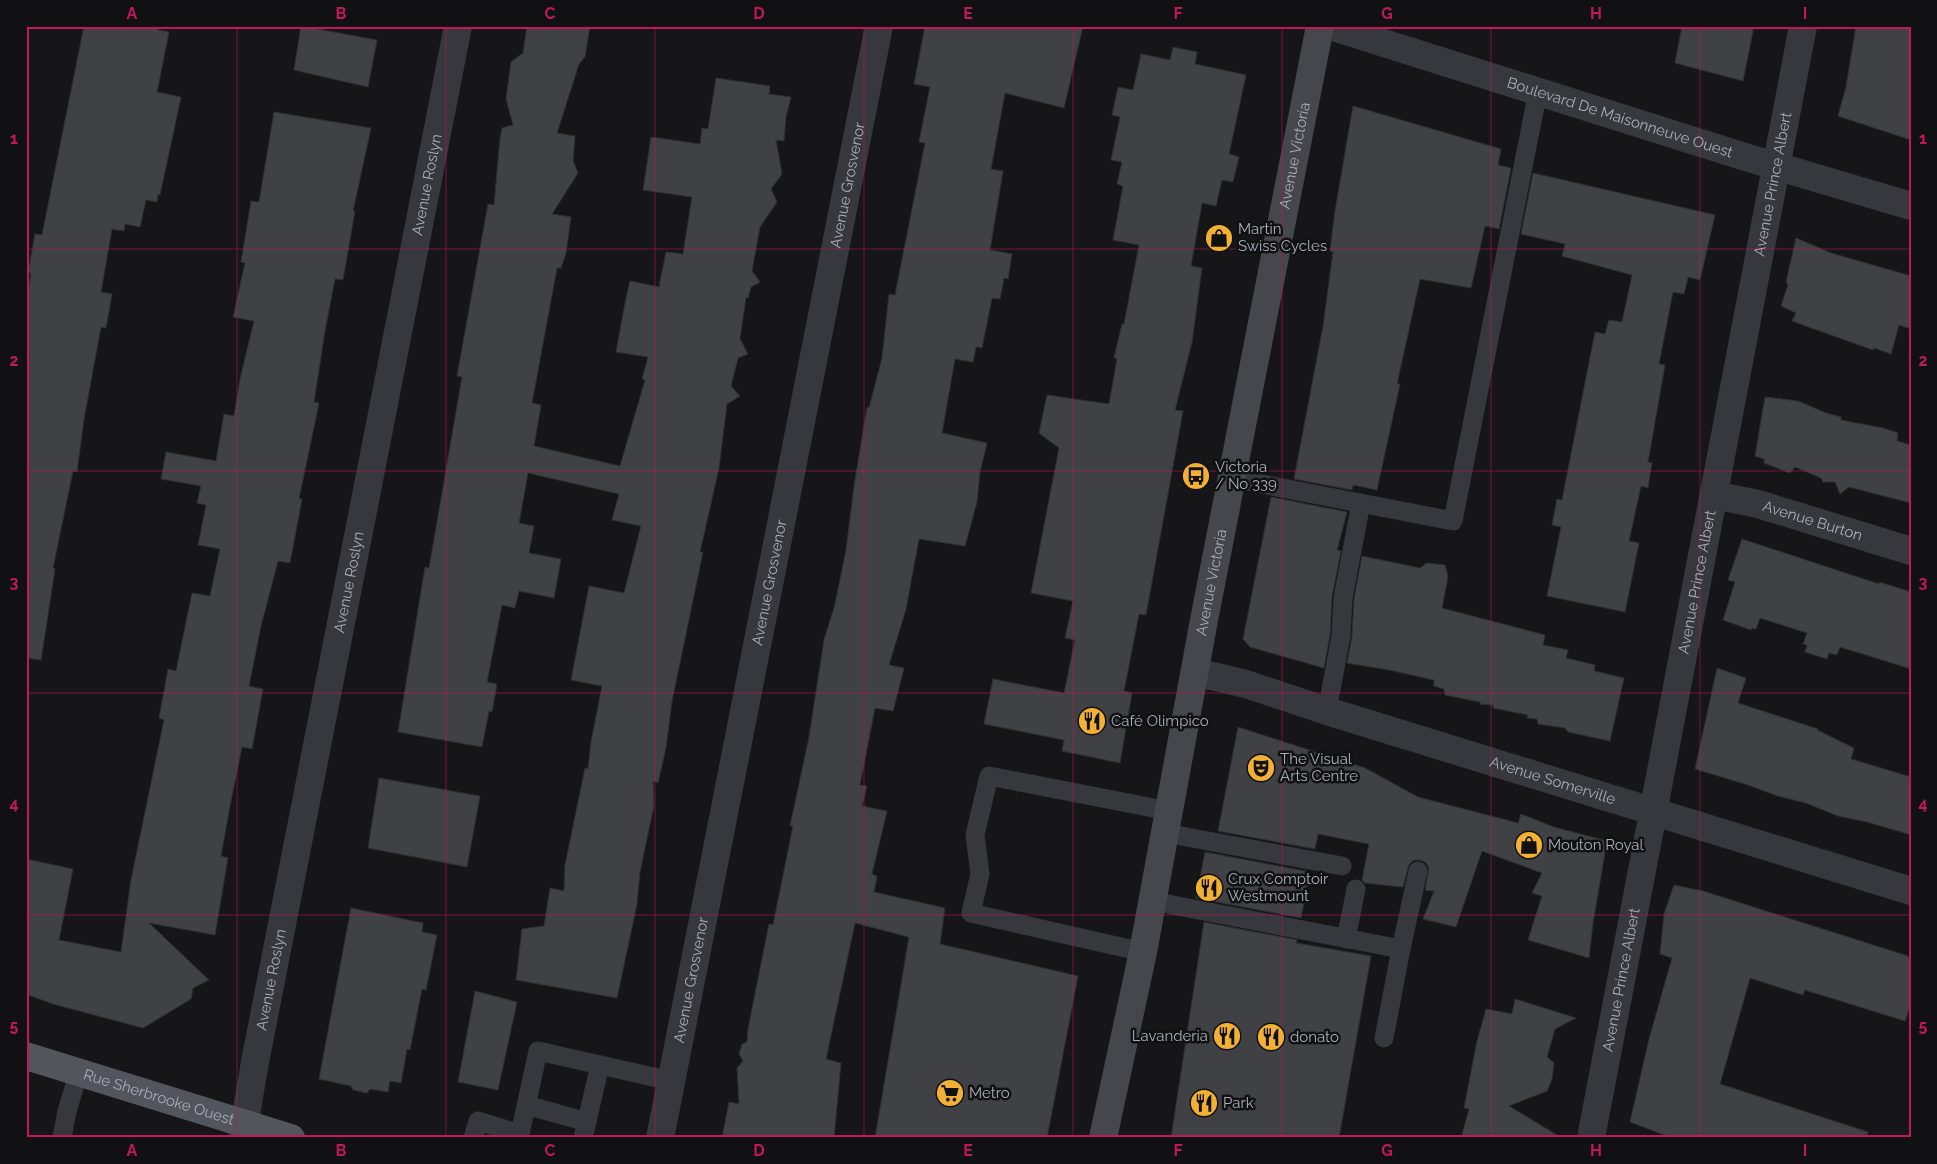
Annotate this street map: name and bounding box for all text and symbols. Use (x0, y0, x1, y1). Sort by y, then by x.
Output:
text: A (127, 4, 138, 23)
text: B (336, 4, 347, 23)
text: C (545, 4, 556, 23)
text: D (753, 4, 765, 23)
text: E (963, 4, 973, 23)
text: F (1173, 4, 1183, 23)
text: G (1381, 4, 1393, 23)
text: H (1590, 4, 1602, 23)
text: I (1803, 4, 1807, 23)
street label: Boulevard De Maisonneuve Ouest (1505, 73, 1735, 162)
street label: Avenue Victoria (1275, 101, 1314, 210)
street label: Avenue Prince Albert (1750, 111, 1795, 258)
street label: Avenue Grosvenor (826, 120, 869, 250)
text: 1 (10, 129, 18, 148)
text: 1 (1919, 129, 1927, 148)
street label: Avenue Roslyn (408, 133, 446, 237)
place label: Martin Swiss Cycles (1238, 220, 1327, 255)
shop icon: Martin Swiss Cycles (1204, 223, 1234, 253)
text: 2 (9, 351, 19, 370)
text: 2 (1918, 351, 1928, 370)
place label: Victoria / No 339 (1215, 458, 1277, 493)
bus stop icon: Victoria / No 339 (1181, 461, 1211, 491)
street label: Avenue Burton (1761, 497, 1865, 545)
street label: Avenue Prince Albert (1674, 509, 1720, 655)
street label: Avenue Grosvenor (748, 517, 791, 647)
street label: Avenue Victoria (1192, 528, 1231, 637)
street label: Avenue Roslyn (330, 530, 368, 634)
text: 3 (10, 573, 19, 592)
text: 3 (1919, 573, 1928, 592)
restaurant icon: Café Olimpico (1077, 706, 1107, 736)
place label: Café Olimpico (1111, 712, 1209, 730)
place label: The Visual Arts Centre (1280, 750, 1358, 785)
theatre icon: The Visual Arts Centre (1246, 753, 1276, 783)
street label: Avenue Somerville (1488, 753, 1618, 808)
text: 4 (9, 794, 19, 813)
text: 4 (1918, 794, 1928, 813)
shop icon: Mouton Royal (1514, 830, 1544, 860)
place label: Mouton Royal (1548, 836, 1645, 854)
place label: Crux Comptoir Westmount (1228, 870, 1329, 905)
restaurant icon: Crux Comptoir Westmount (1194, 873, 1224, 903)
street label: Avenue Prince Albert (1599, 906, 1644, 1053)
street label: Avenue Grosvenor (670, 915, 712, 1044)
street label: Avenue Roslyn (252, 927, 290, 1032)
text: 5 (10, 1016, 19, 1035)
text: 5 (1919, 1016, 1928, 1035)
restaurant icon: Lavanderia (1212, 1021, 1242, 1051)
restaurant icon: donato (1256, 1022, 1286, 1052)
place label: Lavanderia (1132, 1027, 1208, 1045)
place label: donato (1290, 1028, 1339, 1046)
street label: Rue Sherbrooke Ouest (81, 1065, 236, 1129)
supermarket icon: Metro (935, 1078, 965, 1108)
place label: Metro (969, 1084, 1010, 1102)
restaurant icon: Park (1189, 1088, 1219, 1118)
place label: Park (1223, 1094, 1254, 1112)
text: A (127, 1141, 138, 1160)
text: B (336, 1141, 347, 1160)
text: C (545, 1141, 556, 1160)
text: D (753, 1141, 765, 1160)
text: E (963, 1141, 973, 1160)
text: F (1173, 1141, 1183, 1160)
text: G (1381, 1141, 1393, 1160)
text: H (1590, 1141, 1602, 1160)
text: I (1803, 1141, 1807, 1160)

